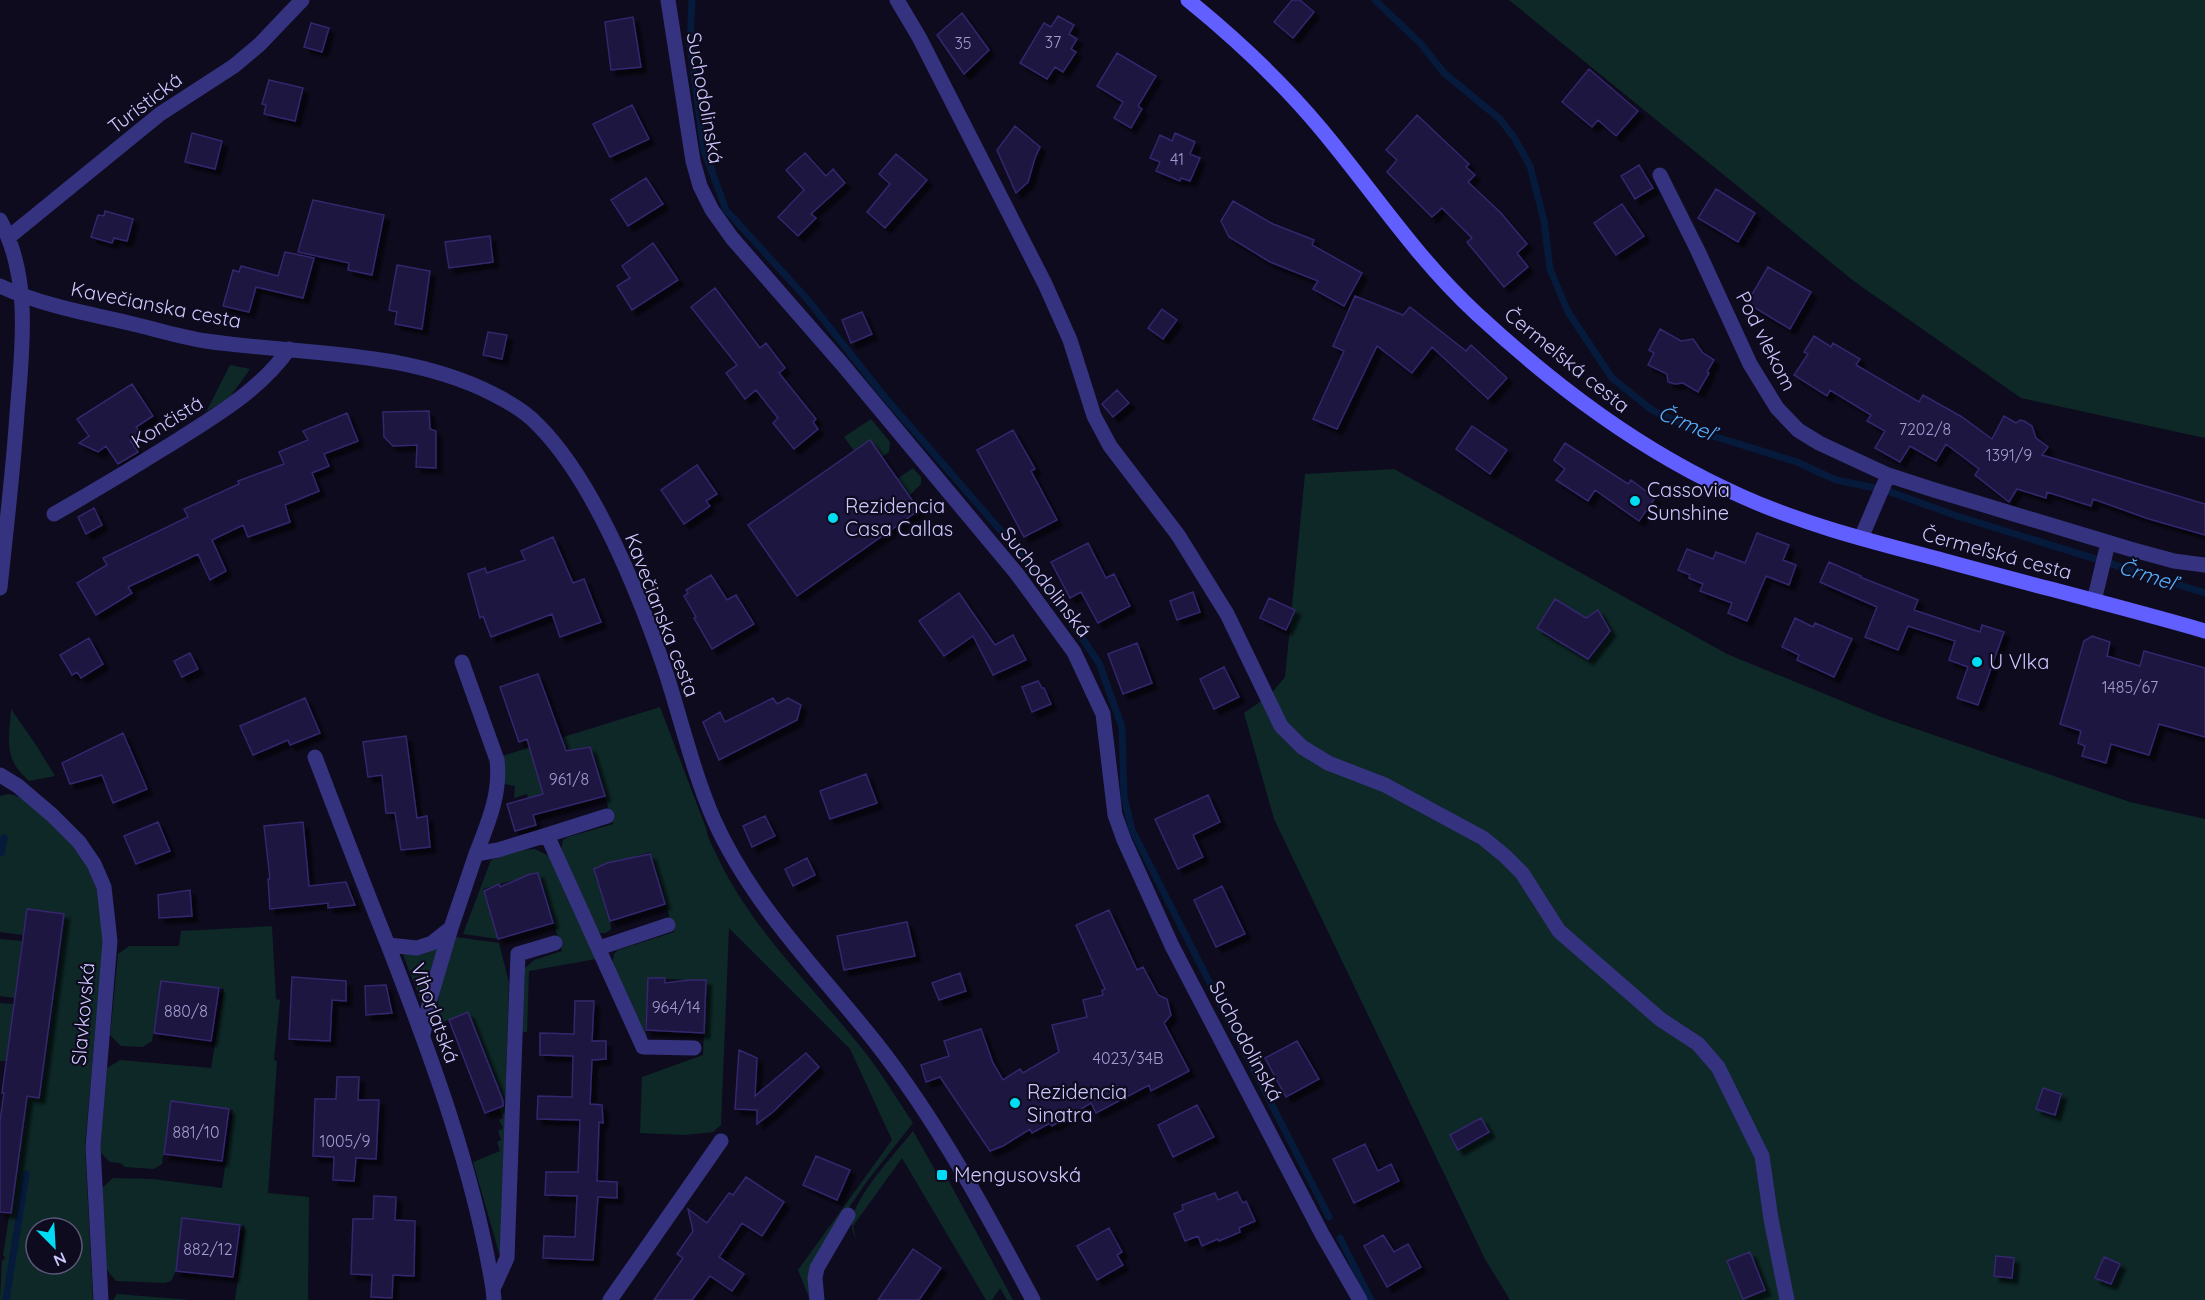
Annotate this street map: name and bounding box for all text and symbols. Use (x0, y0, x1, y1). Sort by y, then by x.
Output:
street label: Suchodolinská (682, 30, 729, 166)
house number: 37 (1045, 32, 1061, 52)
house number: 35 (954, 33, 972, 53)
street label: Turistická (103, 67, 187, 139)
house number: 41 (1170, 149, 1184, 169)
street label: Kavečianska cesta (69, 276, 243, 333)
street label: Pod vlekom (1731, 287, 1802, 395)
street label: Čermeľská cesta (1500, 301, 1635, 418)
street label: Končistá (126, 390, 207, 453)
water label: Črmeľ (1655, 399, 1724, 448)
house number: 7202/8 (1899, 419, 1951, 439)
house number: 1391/9 (1986, 445, 2032, 465)
place label: Cassovia Sunshine (1647, 477, 1730, 525)
place label: Rezidencia Casa Callas (845, 493, 953, 541)
marker: Cassovia Sunshine (1628, 494, 1642, 508)
marker: Rezidencia Casa Callas (826, 511, 840, 525)
street label: Čermeľská cesta (1920, 521, 2075, 585)
street label: Suchodolinská (996, 522, 1097, 642)
street label: Kavečianska cesta (620, 530, 705, 700)
water label: Črmeľ (2116, 553, 2184, 597)
place label: U Vlka (1989, 649, 2049, 674)
marker: U Vlka (1970, 655, 1984, 669)
house number: 1485/67 (2102, 677, 2158, 697)
house number: 961/8 (549, 769, 589, 789)
street label: Vihorlatská (406, 959, 465, 1066)
street label: Slavkovská (66, 961, 99, 1066)
street label: Suchodolinská (1204, 976, 1289, 1105)
house number: 964/14 (652, 997, 700, 1017)
house number: 880/8 (164, 1001, 208, 1021)
house number: 4023/34B (1093, 1048, 1163, 1068)
place label: Rezidencia Sinatra (1027, 1079, 1127, 1127)
marker: Rezidencia Sinatra (1008, 1096, 1022, 1110)
house number: 881/10 (173, 1122, 220, 1142)
house number: 1005/9 (320, 1131, 371, 1151)
place label: Mengusovská (954, 1162, 1081, 1187)
marker: Mengusovská (935, 1168, 949, 1182)
north arrow (24, 1216, 84, 1276)
house number: 882/12 (183, 1239, 233, 1259)
text: N (51, 1248, 70, 1271)

